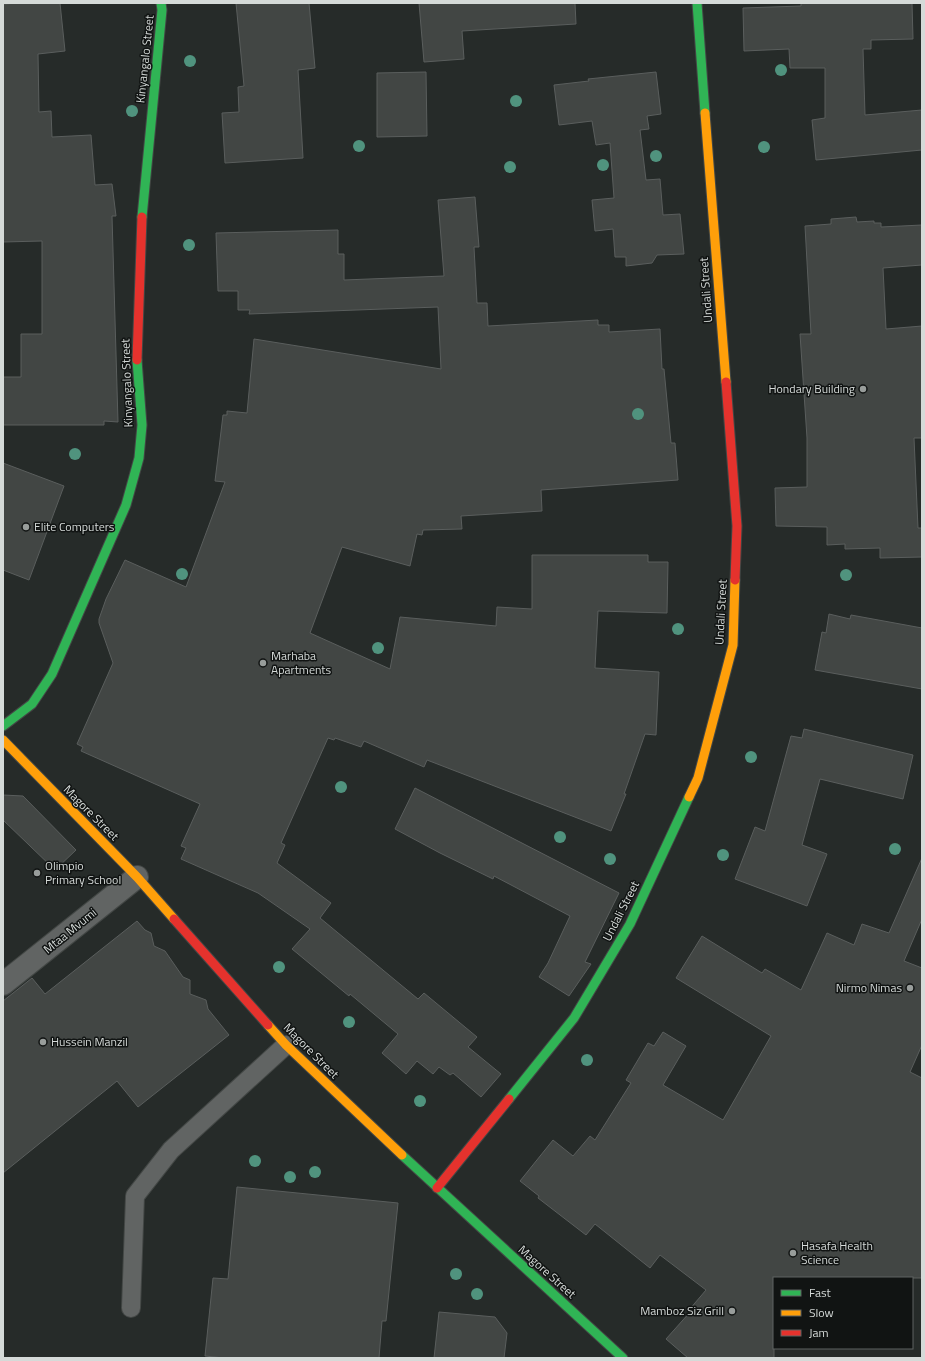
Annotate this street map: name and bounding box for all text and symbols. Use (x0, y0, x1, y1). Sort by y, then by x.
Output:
street label: Kinyangalo Street (130, 13, 159, 104)
street label: Undali Street (694, 256, 717, 323)
street label: Kinyangalo Street (115, 338, 138, 428)
place label: Hondary Building (768, 379, 855, 398)
marker: Hondary Building (858, 384, 868, 394)
place label: Elite Computers (34, 517, 115, 536)
marker: Elite Computers (21, 522, 31, 532)
street label: Undali Street (709, 578, 732, 645)
place label: Marhaba Apartments (271, 646, 332, 679)
marker: Marhaba Apartments (258, 658, 268, 668)
street label: Magore Street (59, 780, 124, 845)
place label: Olimpio Primary School (45, 856, 121, 889)
marker: Olimpio Primary School (32, 868, 42, 878)
street label: Undali Street (597, 877, 644, 944)
street label: Mtaa Mvumi (39, 903, 100, 958)
place label: Nirmo Nimas (836, 978, 902, 997)
marker: Nirmo Nimas (905, 983, 915, 993)
street label: Magore Street (279, 1018, 344, 1083)
place label: Hussein Manzil (51, 1032, 128, 1051)
marker: Hussein Manzil (38, 1037, 48, 1047)
place label: Hasafa Health Science (801, 1236, 873, 1269)
street label: Magore Street (514, 1240, 581, 1303)
marker: Hasafa Health Science (788, 1248, 798, 1258)
legend (773, 1277, 913, 1349)
text: Fast (809, 1283, 832, 1302)
place label: Mamboz Siz Grill (640, 1301, 724, 1320)
text: Slow (809, 1303, 834, 1322)
marker: Mamboz Siz Grill (727, 1306, 737, 1316)
text: Jam (809, 1323, 829, 1342)

